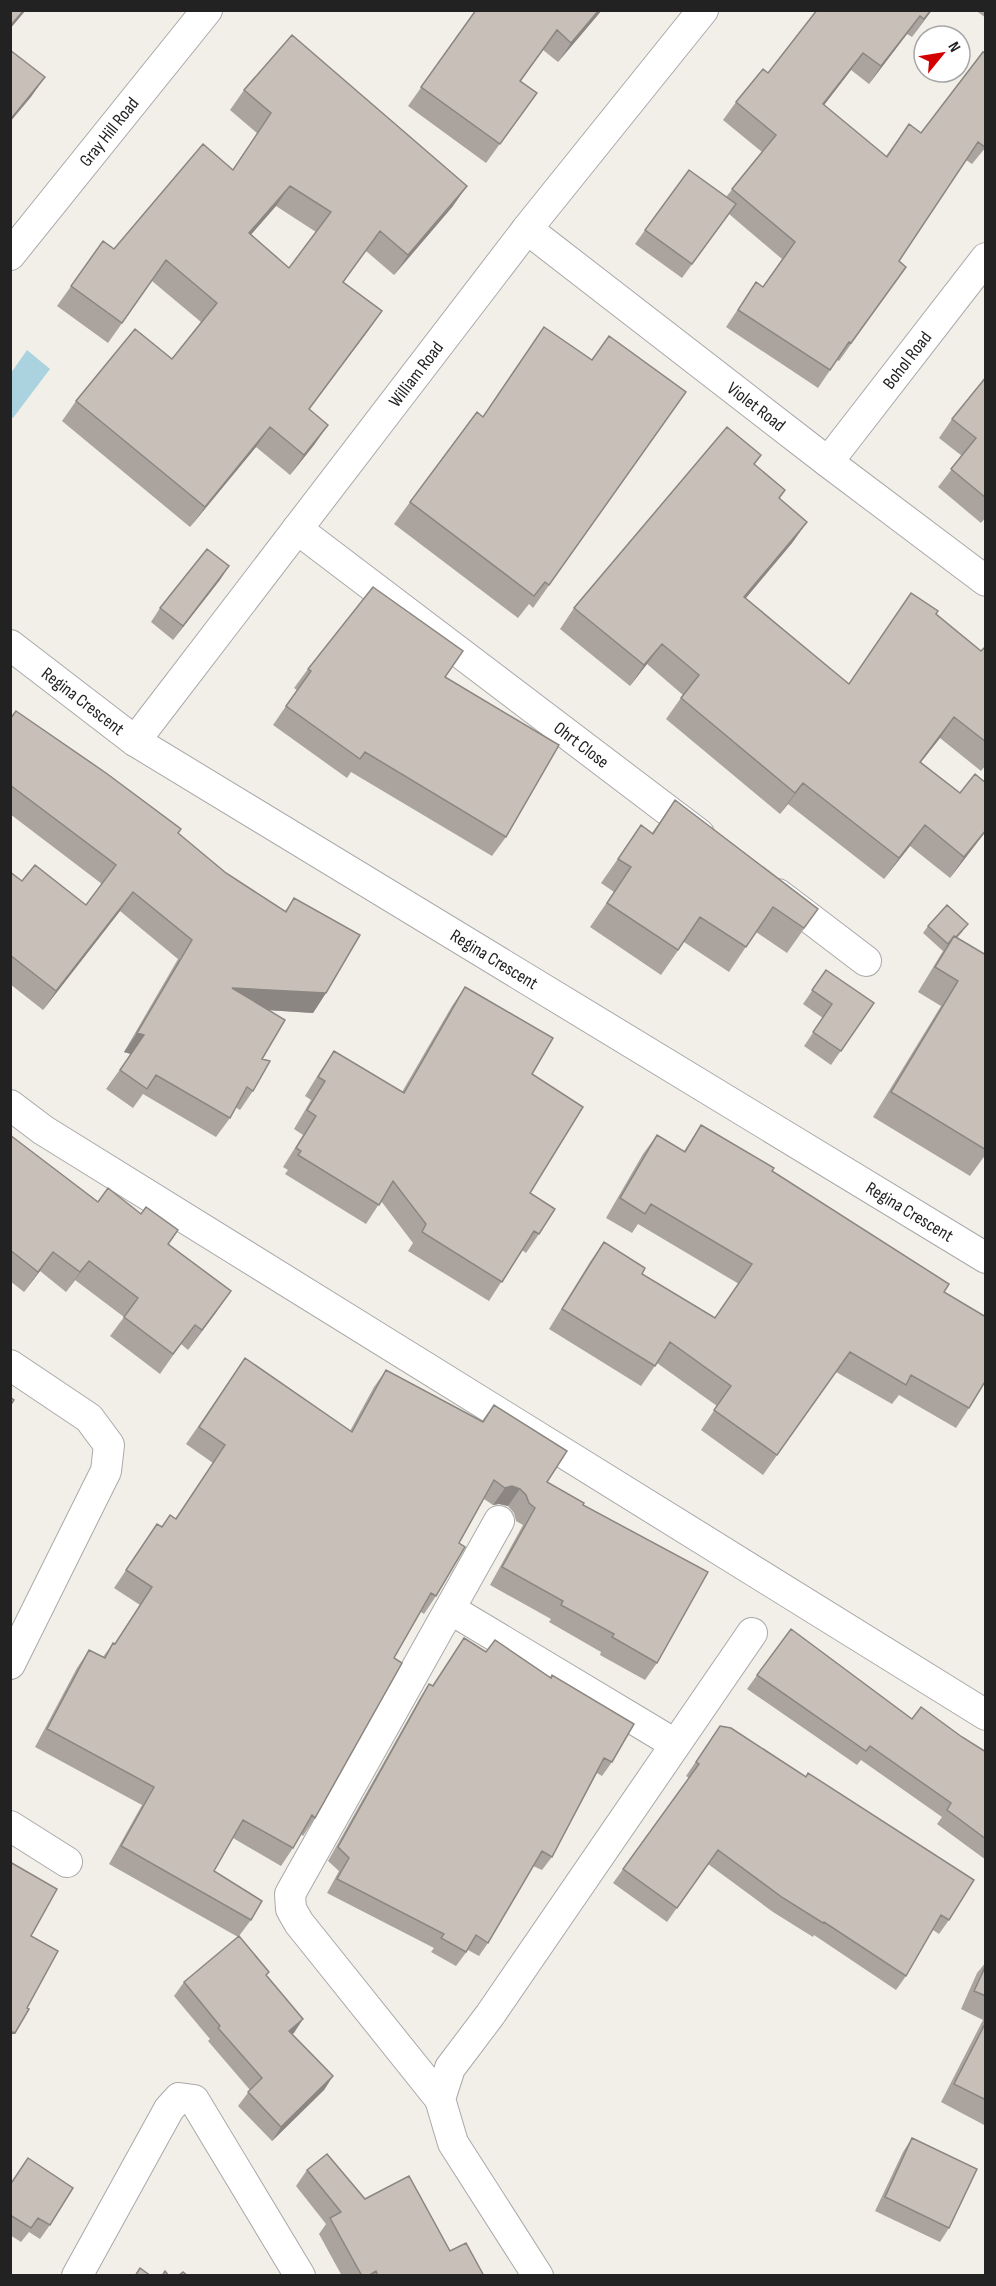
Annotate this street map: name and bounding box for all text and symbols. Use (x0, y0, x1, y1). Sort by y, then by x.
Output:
north arrow (912, 24, 972, 84)
text: N (943, 39, 964, 56)
street label: Gray Hill Road (75, 93, 143, 171)
street label: Bohol Road (879, 327, 936, 393)
street label: William Road (385, 338, 448, 411)
street label: Violet Road (723, 378, 789, 436)
street label: Regina Crescent (37, 663, 128, 740)
street label: Ohrt Close (549, 718, 613, 773)
street label: Regina Crescent (447, 925, 542, 994)
street label: Regina Crescent (862, 1178, 957, 1247)

